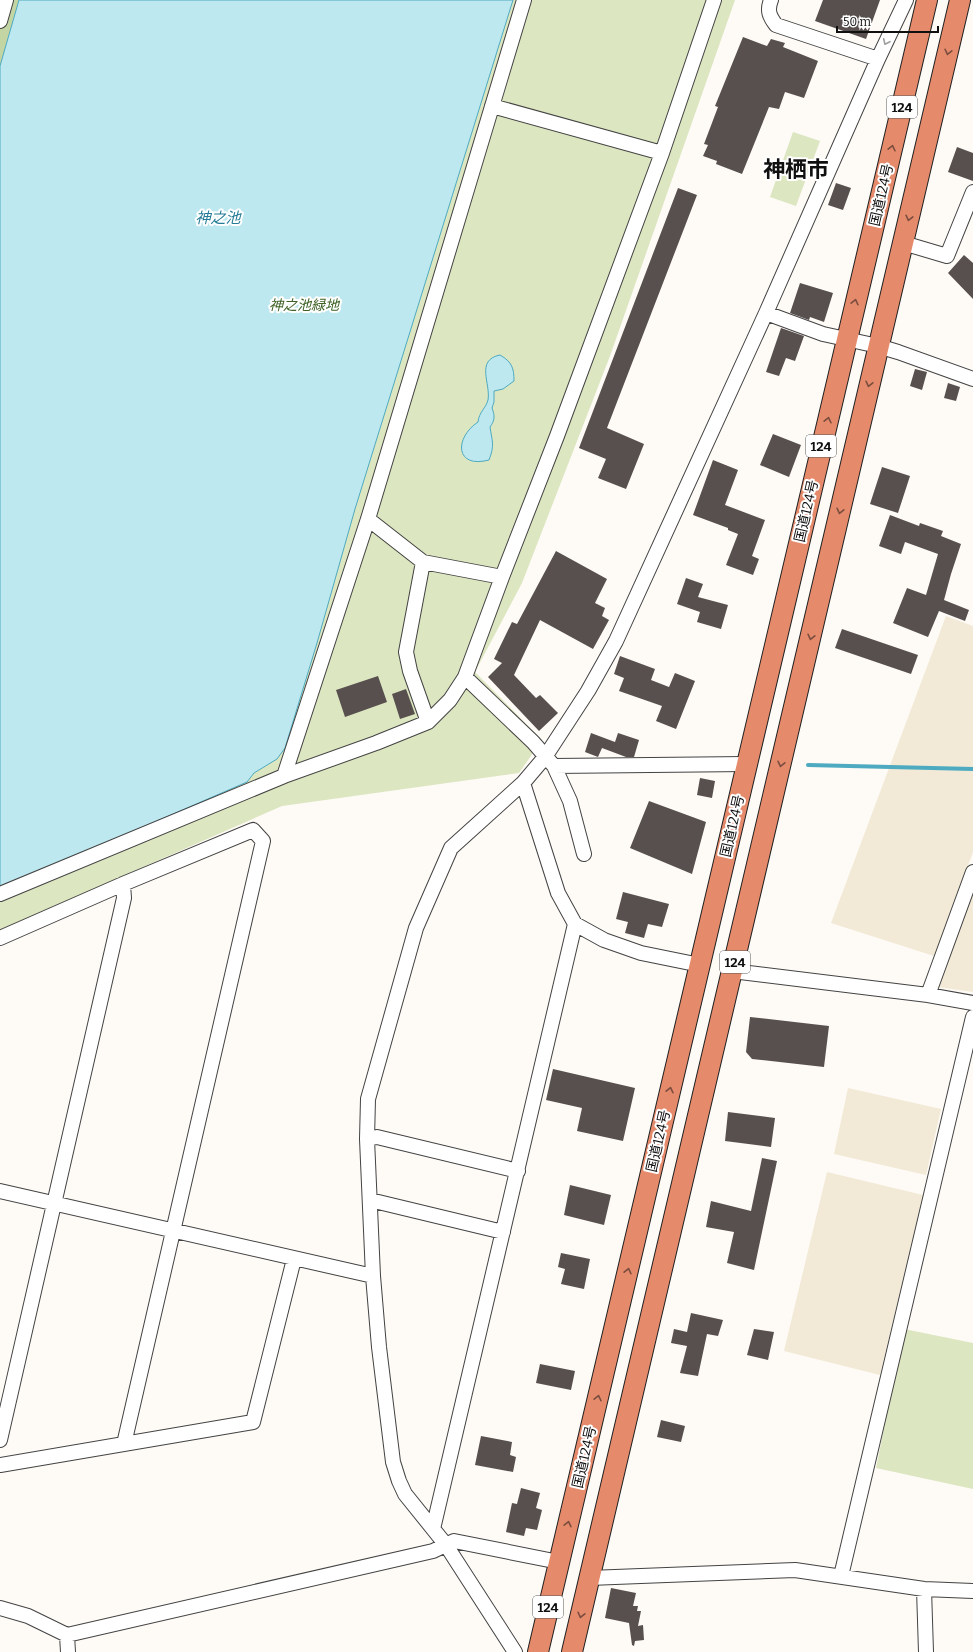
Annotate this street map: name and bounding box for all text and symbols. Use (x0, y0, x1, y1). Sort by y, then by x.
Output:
scale bar (837, 8, 938, 34)
text: 50 m (843, 15, 872, 29)
one-way arrow (883, 38, 891, 46)
one-way arrow (945, 48, 953, 55)
road number: 124 (887, 96, 917, 118)
one-way arrow (887, 145, 896, 152)
district label: 神栖市 (763, 156, 829, 183)
street label: 国道124号 (866, 162, 897, 228)
water label: 神之池 (195, 209, 242, 227)
one-way arrow (905, 214, 914, 221)
park label: 神之池緑地 (269, 297, 341, 314)
one-way arrow (851, 299, 859, 305)
one-way arrow (866, 381, 874, 387)
one-way arrow (823, 416, 831, 423)
road number: 124 (806, 435, 836, 457)
street label: 国道124号 (791, 478, 822, 544)
one-way arrow (837, 507, 845, 514)
one-way arrow (807, 634, 815, 640)
one-way arrow (777, 760, 786, 767)
street label: 国道124号 (717, 793, 748, 859)
road number: 124 (720, 951, 750, 973)
one-way arrow (666, 1087, 674, 1093)
street label: 国道124号 (643, 1108, 674, 1174)
one-way arrow (623, 1268, 631, 1274)
one-way arrow (593, 1394, 601, 1401)
street label: 国道124号 (569, 1424, 600, 1490)
one-way arrow (563, 1521, 571, 1527)
road number: 124 (533, 1596, 563, 1618)
one-way arrow (577, 1612, 585, 1618)

